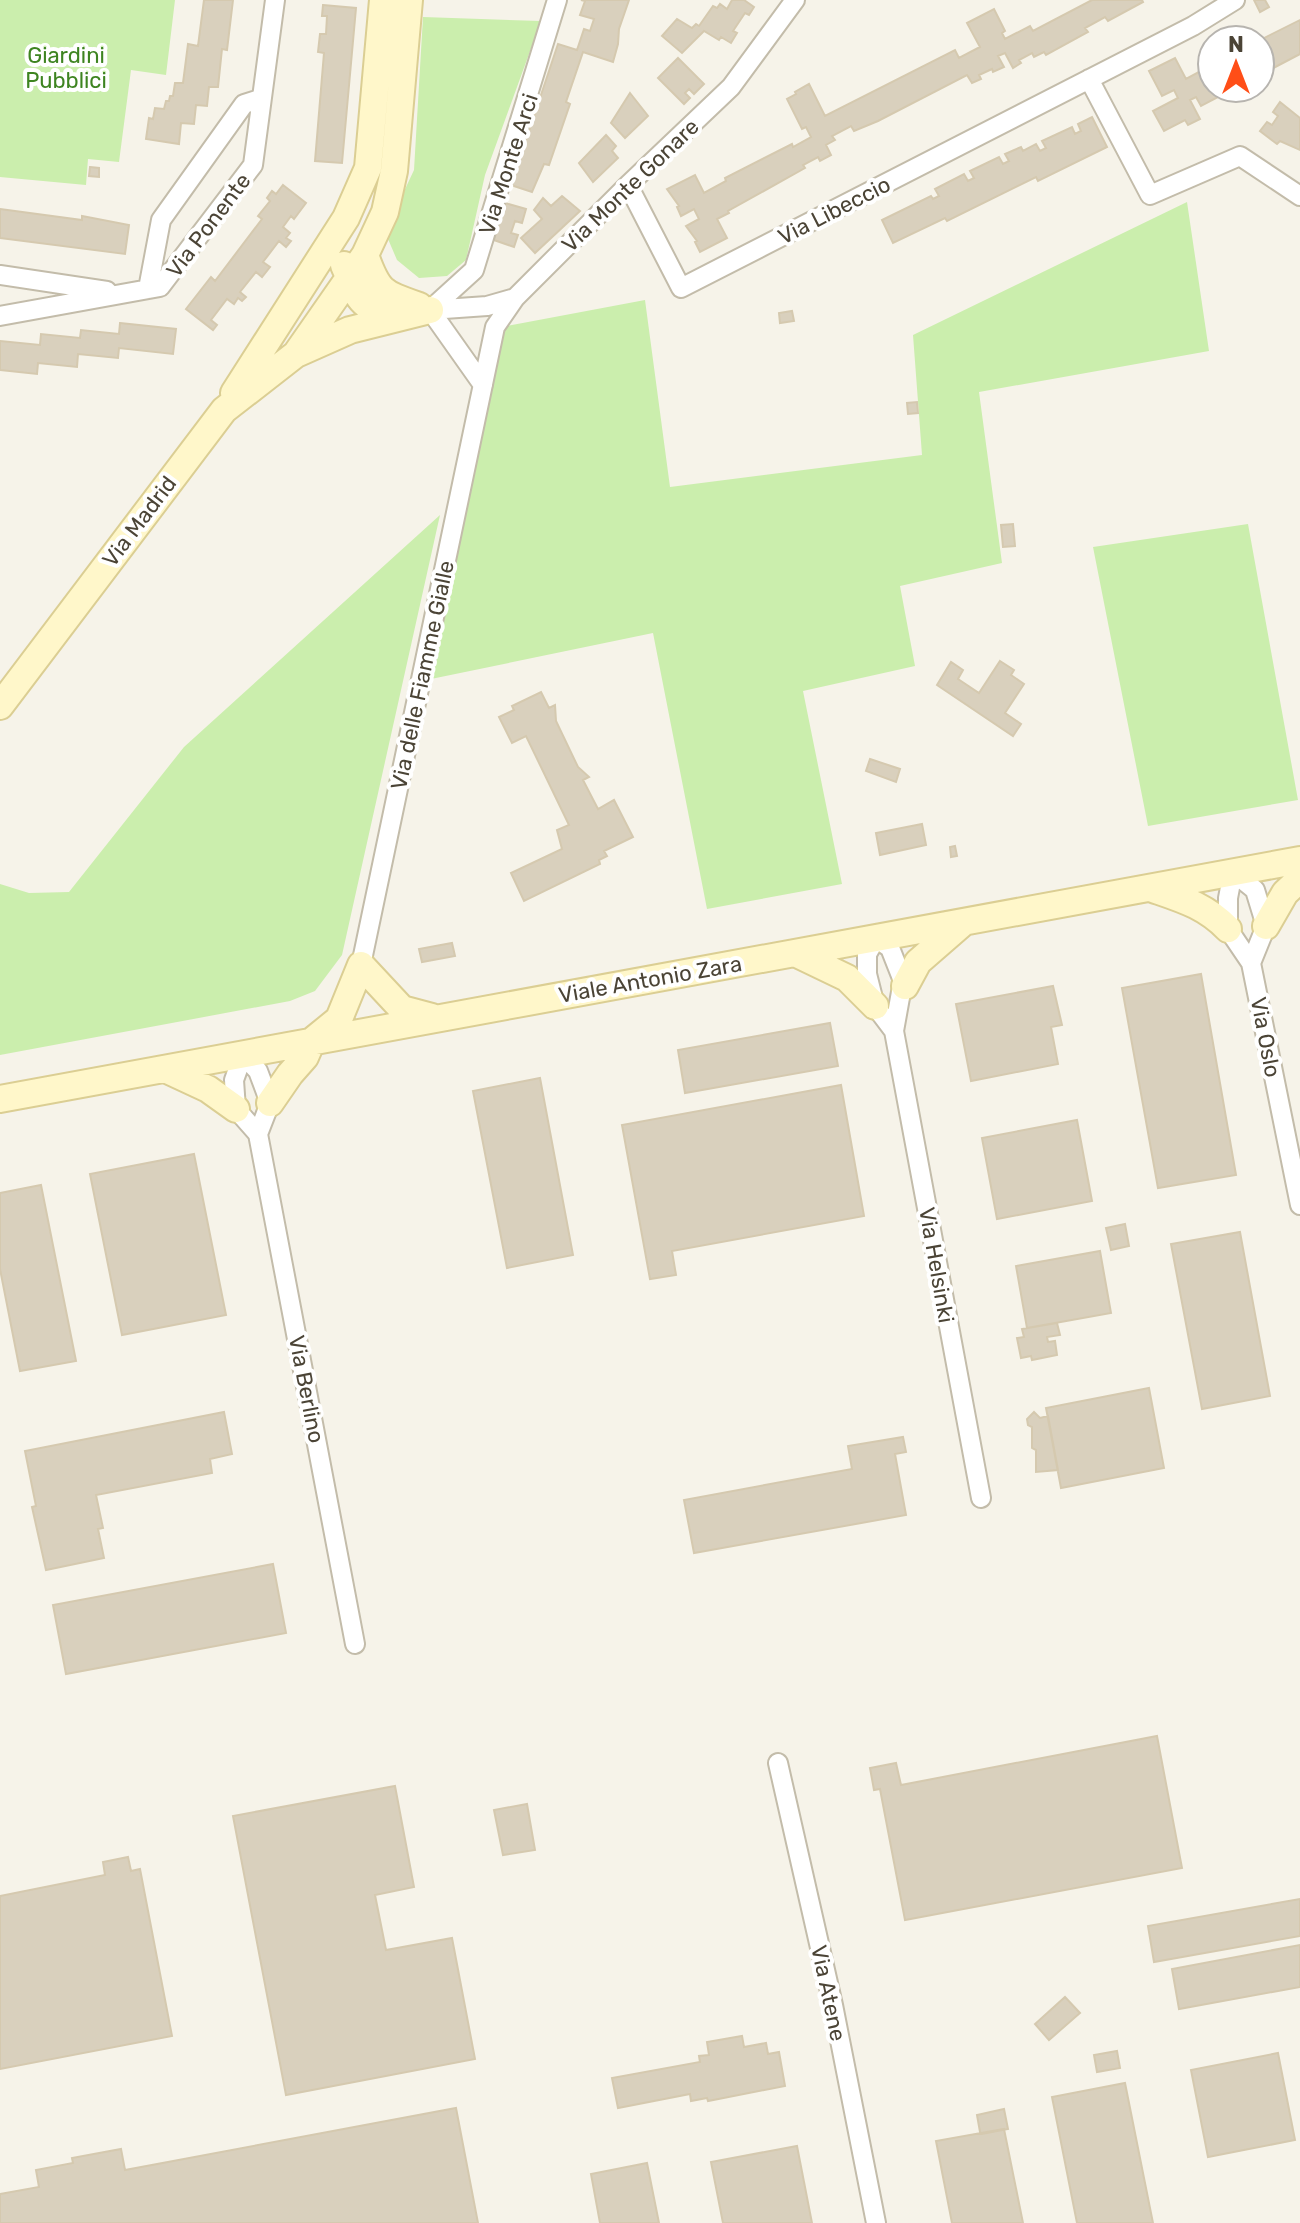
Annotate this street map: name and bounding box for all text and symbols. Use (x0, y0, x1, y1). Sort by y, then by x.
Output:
north arrow (1196, 24, 1276, 104)
text: N (1228, 31, 1244, 58)
park label: Giardini Pubblici (25, 42, 107, 94)
street label: Via Monte Arci (473, 90, 544, 238)
street label: Via Monte Gonare (556, 113, 705, 258)
street label: Via Ponente (160, 168, 256, 283)
street label: Via Libeccio (773, 171, 895, 250)
street label: Via Madrid (97, 471, 182, 572)
street label: Via delle Fiamme Gialle (385, 558, 460, 792)
street label: Viale Antonio Zara (556, 950, 744, 1009)
street label: Via Oslo (1245, 995, 1287, 1080)
street label: Via Helsinki (913, 1205, 960, 1325)
street label: Via Berlino (283, 1333, 330, 1445)
street label: Via Atene (805, 1943, 852, 2044)

